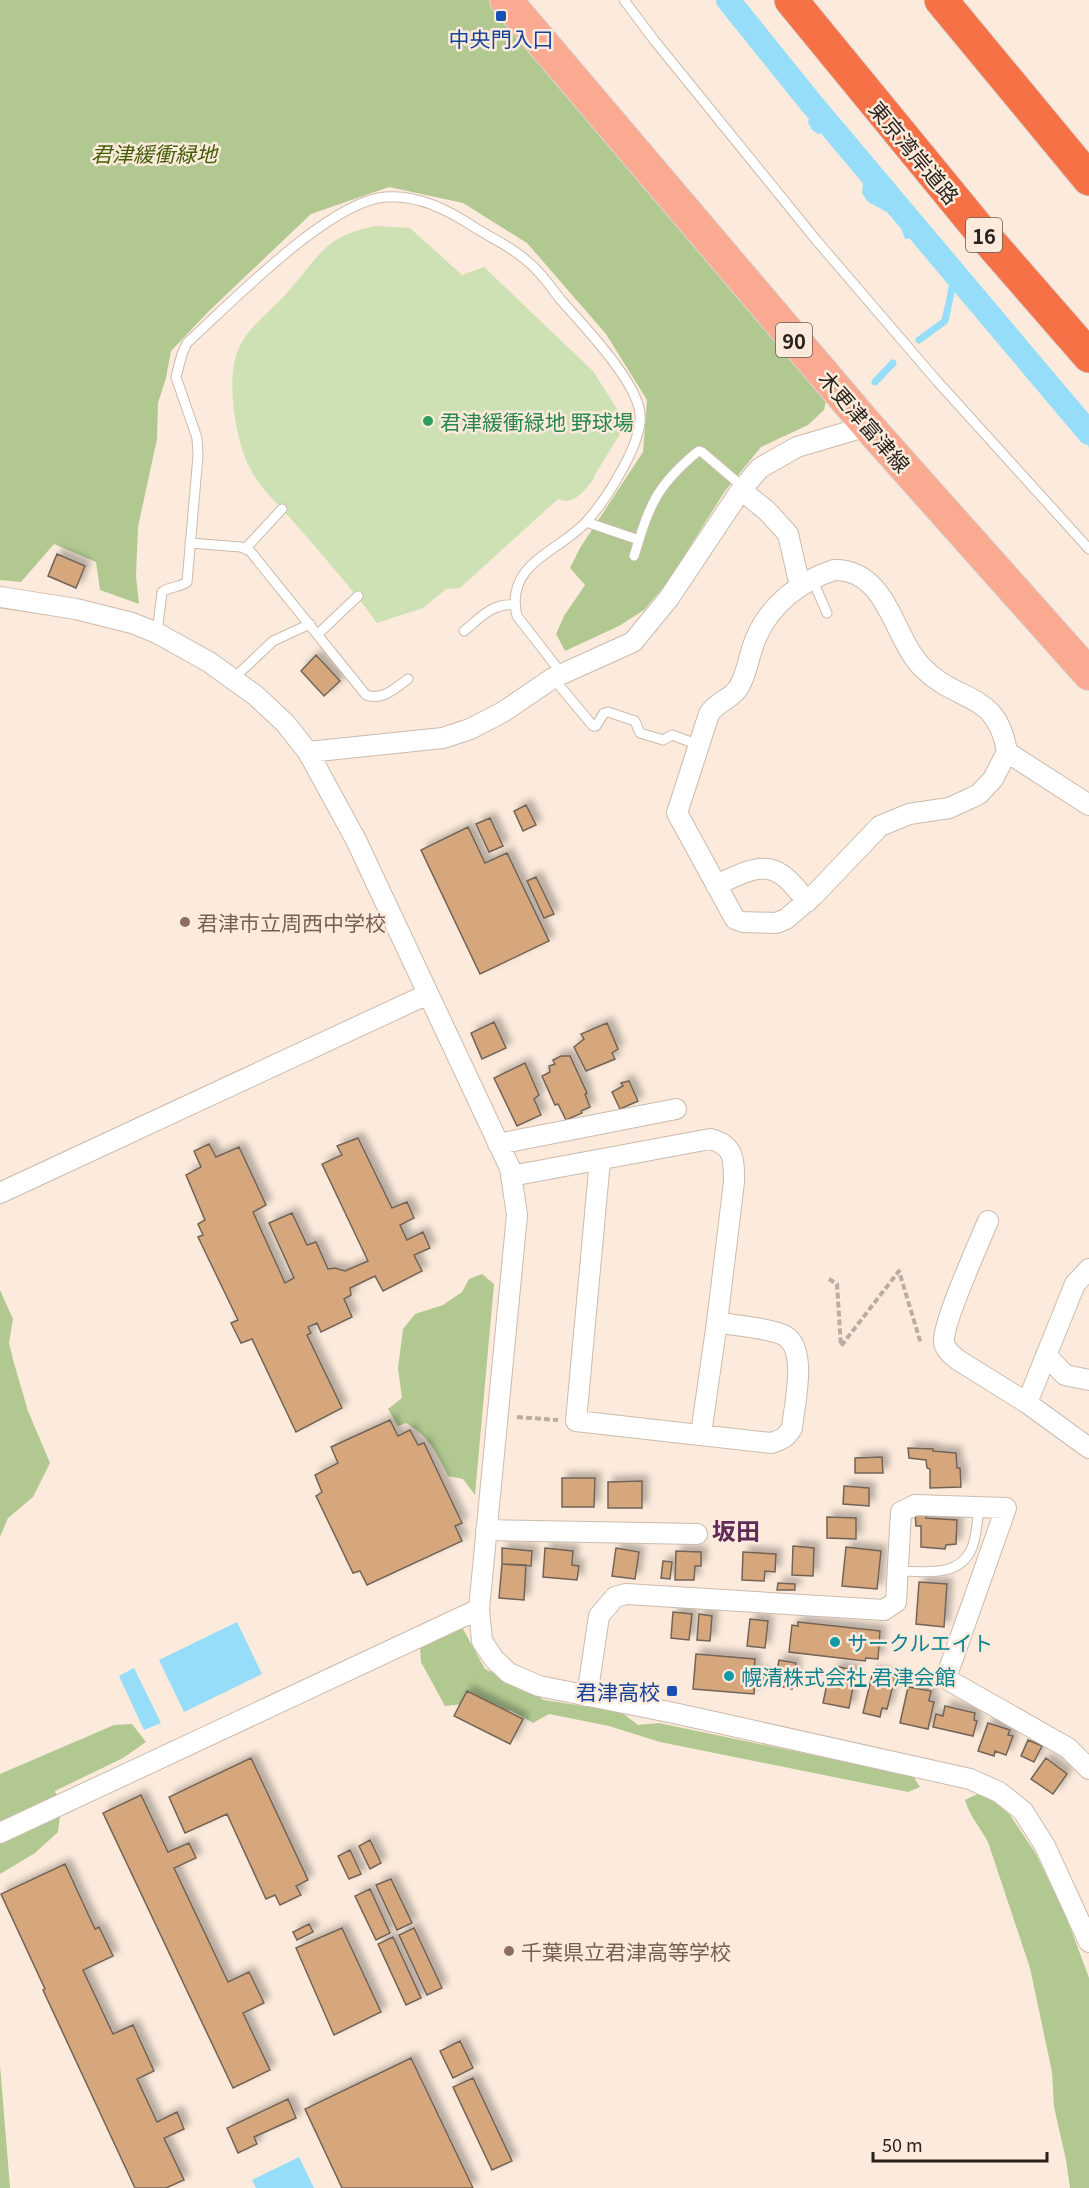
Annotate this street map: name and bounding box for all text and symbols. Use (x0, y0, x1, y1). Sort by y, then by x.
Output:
marker: 中央門入口 (494, 9, 508, 23)
place label: 中央門入口 (449, 23, 554, 53)
street label: 東京湾岸道路 (863, 94, 967, 210)
park label: 君津緩衝緑地 (91, 138, 219, 168)
road number: 16 (966, 218, 1002, 252)
road number: 90 (776, 323, 812, 357)
street label: 木更津富津線 (812, 364, 918, 478)
place label: 君津緩衝緑地 野球場 (440, 406, 634, 436)
marker: 君津緩衝緑地 野球場 (421, 414, 435, 428)
place label: 君津市立周西中学校 (197, 907, 386, 937)
marker: 君津市立周西中学校 (178, 915, 192, 929)
district label: 坂田 (712, 1512, 760, 1547)
place label: サークルエイト (847, 1627, 993, 1657)
marker: サークルエイト (828, 1635, 842, 1649)
place label: 幌清株式会社 君津会館 (741, 1661, 956, 1691)
marker: 幌清株式会社 君津会館 (722, 1669, 736, 1683)
place label: 君津高校 (576, 1676, 660, 1706)
marker: 君津高校 (665, 1684, 679, 1698)
place label: 千葉県立君津高等学校 (521, 1936, 731, 1966)
marker: 千葉県立君津高等学校 (502, 1944, 516, 1958)
scale bar (873, 2125, 1047, 2163)
text: 50 m (882, 2131, 923, 2157)

